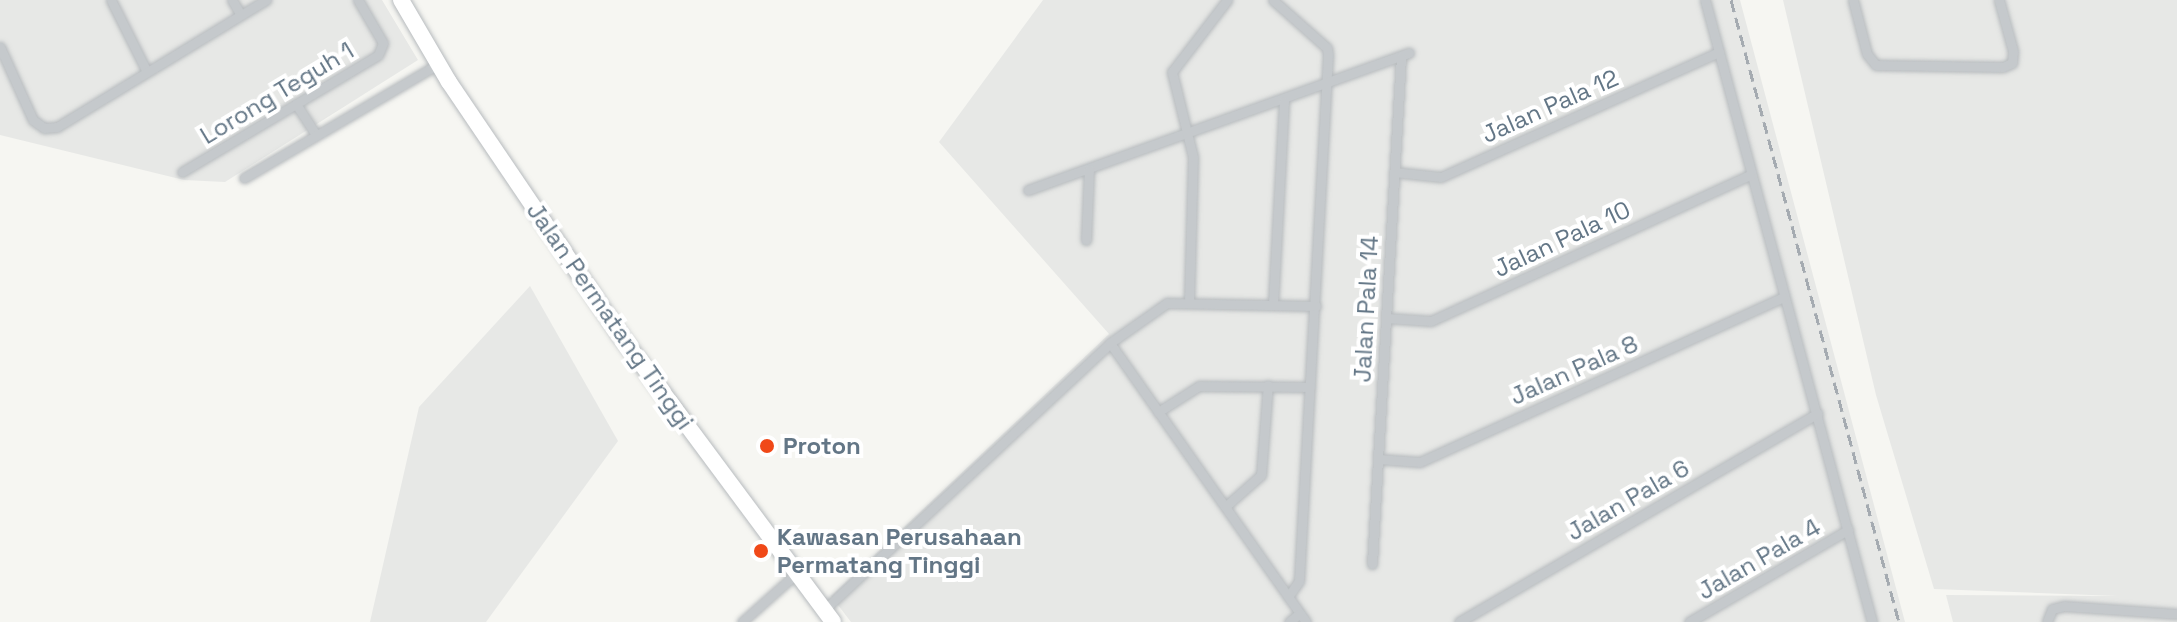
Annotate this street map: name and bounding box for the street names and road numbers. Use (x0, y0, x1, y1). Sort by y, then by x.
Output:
street label: Lorong Teguh 1 (195, 36, 359, 150)
street label: Jalan Pala 12 (1477, 63, 1623, 149)
street label: Jalan Pala 10 (1489, 195, 1635, 283)
street label: Jalan Permatang Tinggi (520, 197, 700, 435)
street label: Jalan Pala 14 (1348, 235, 1384, 383)
street label: Jalan Pala 8 (1506, 329, 1642, 411)
street label: Jalan Pala 6 (1562, 453, 1694, 547)
street label: Jalan Pala 4 (1693, 512, 1825, 606)

